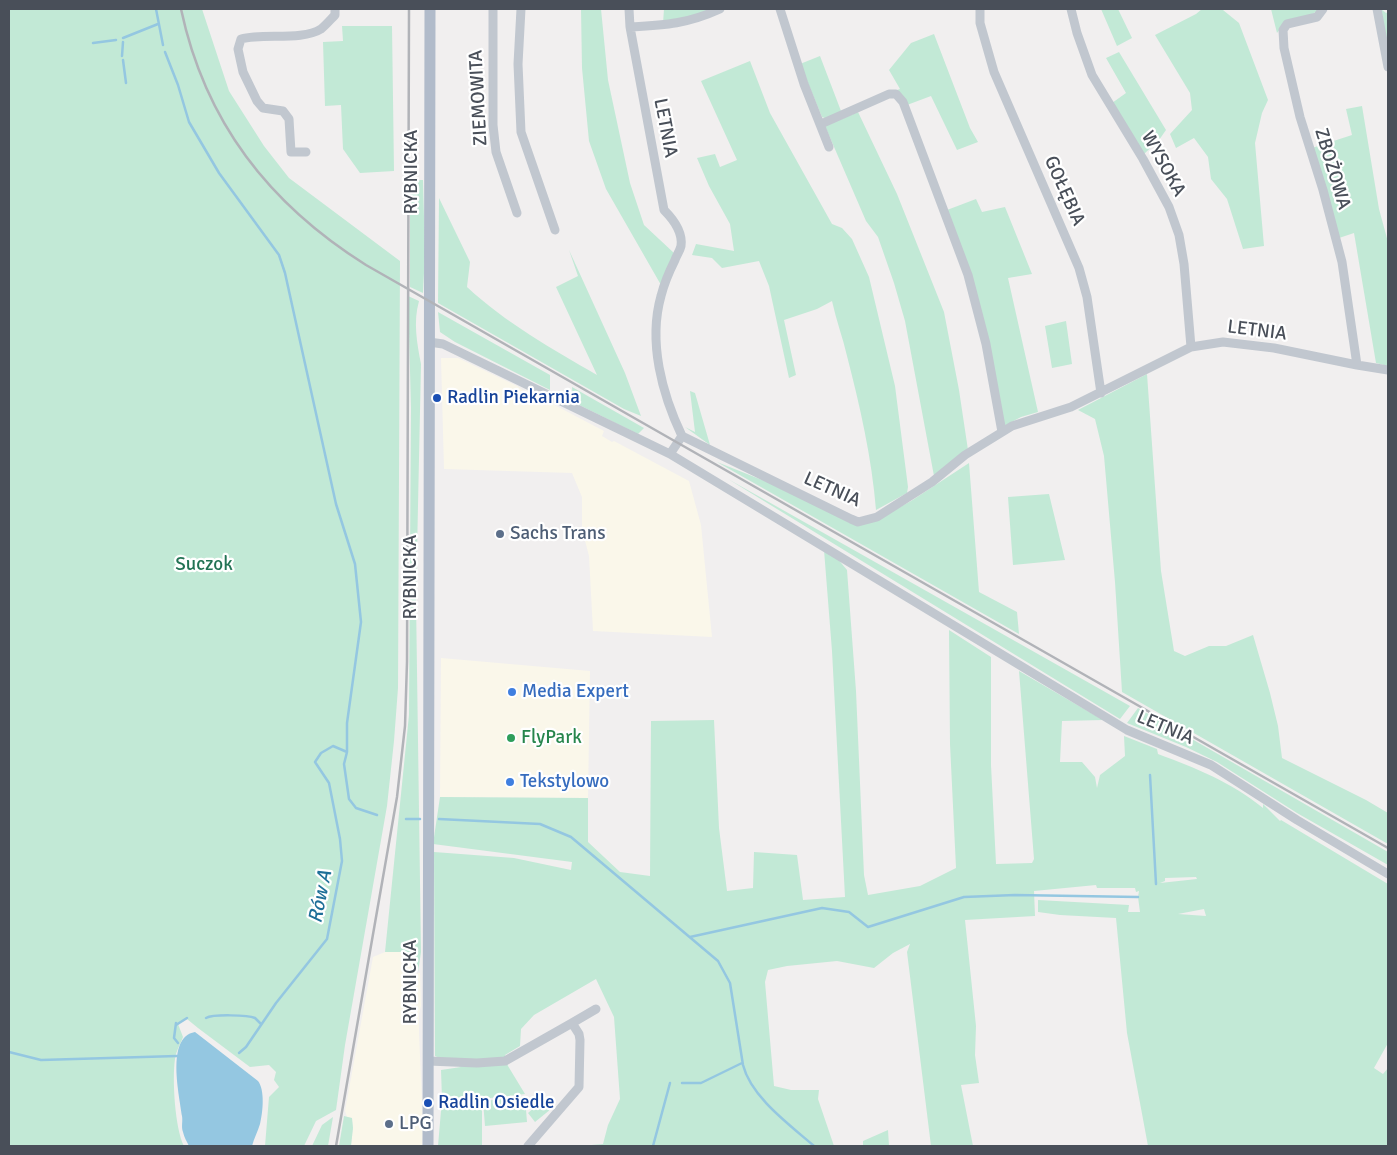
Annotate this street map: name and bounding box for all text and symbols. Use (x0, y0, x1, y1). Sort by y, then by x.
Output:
street label: ZIEMOWITA (465, 49, 493, 147)
street label: LETNIA (648, 96, 682, 160)
street label: ZBOŻOWA (1309, 125, 1355, 213)
street label: WYSOKA (1136, 127, 1190, 201)
street label: RYBNICKA (401, 130, 423, 214)
street label: GOŁĘBIA (1039, 153, 1089, 229)
street label: LETNIA (1226, 316, 1288, 346)
place label: Radlin Piekarnia (447, 387, 580, 409)
marker: Radlin Piekarnia (431, 392, 443, 404)
street label: LETNIA (800, 467, 864, 513)
place label: Sachs Trans (510, 523, 606, 545)
marker: Sachs Trans (494, 528, 506, 540)
street label: RYBNICKA (400, 535, 422, 619)
park label: Suczok (175, 554, 233, 576)
place label: Media Expert (522, 681, 629, 703)
marker: Media Expert (506, 686, 518, 698)
street label: LETNIA (1133, 706, 1197, 750)
place label: FlyPark (521, 727, 582, 749)
marker: FlyPark (505, 732, 517, 744)
place label: Tekstylowo (520, 771, 609, 793)
marker: Tekstylowo (504, 776, 516, 788)
water label: Rów A (304, 869, 338, 925)
street label: RYBNICKA (400, 940, 422, 1024)
place label: Radlin Osiedle (438, 1092, 555, 1114)
marker: Radlin Osiedle (422, 1097, 434, 1109)
place label: LPG (399, 1113, 432, 1135)
marker: LPG (383, 1118, 395, 1130)

